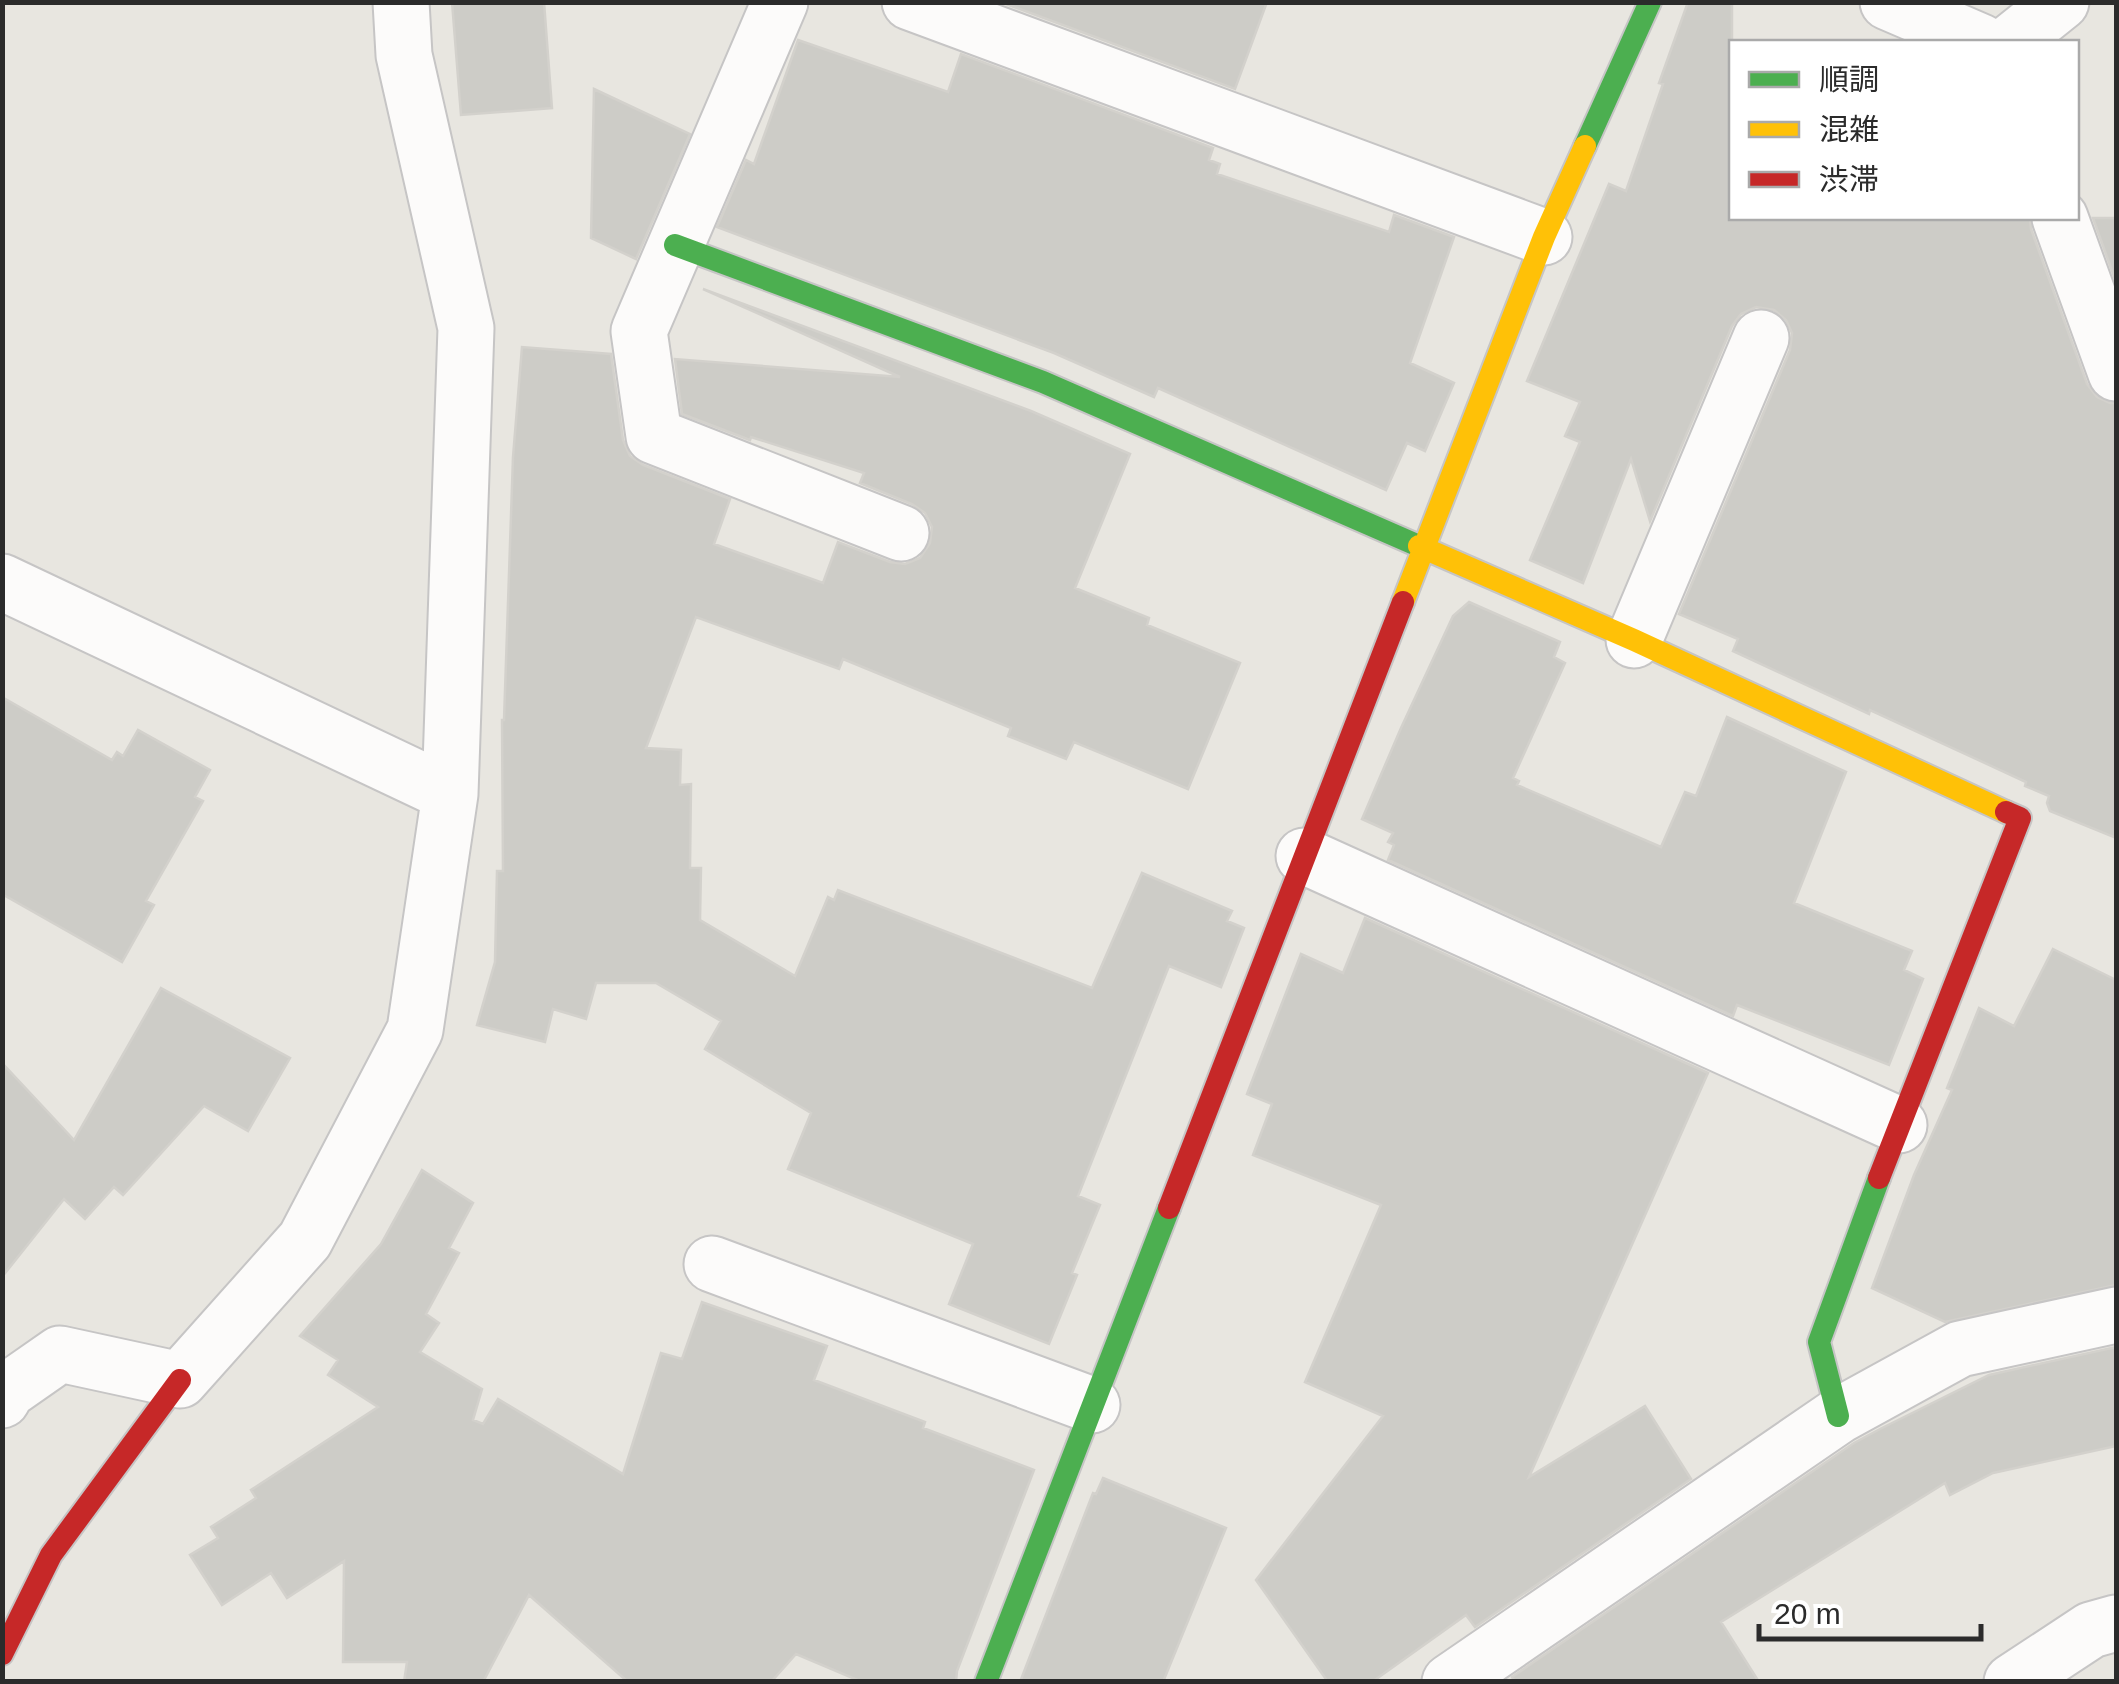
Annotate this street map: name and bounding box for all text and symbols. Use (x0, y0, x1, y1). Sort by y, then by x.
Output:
legend (1729, 40, 2079, 220)
text: 順調 (1819, 63, 1879, 96)
text: 混雑 (1819, 113, 1879, 146)
text: 渋滞 (1819, 163, 1879, 196)
scale bar (1759, 1579, 1982, 1641)
text: 20 m (1774, 1597, 1841, 1630)

